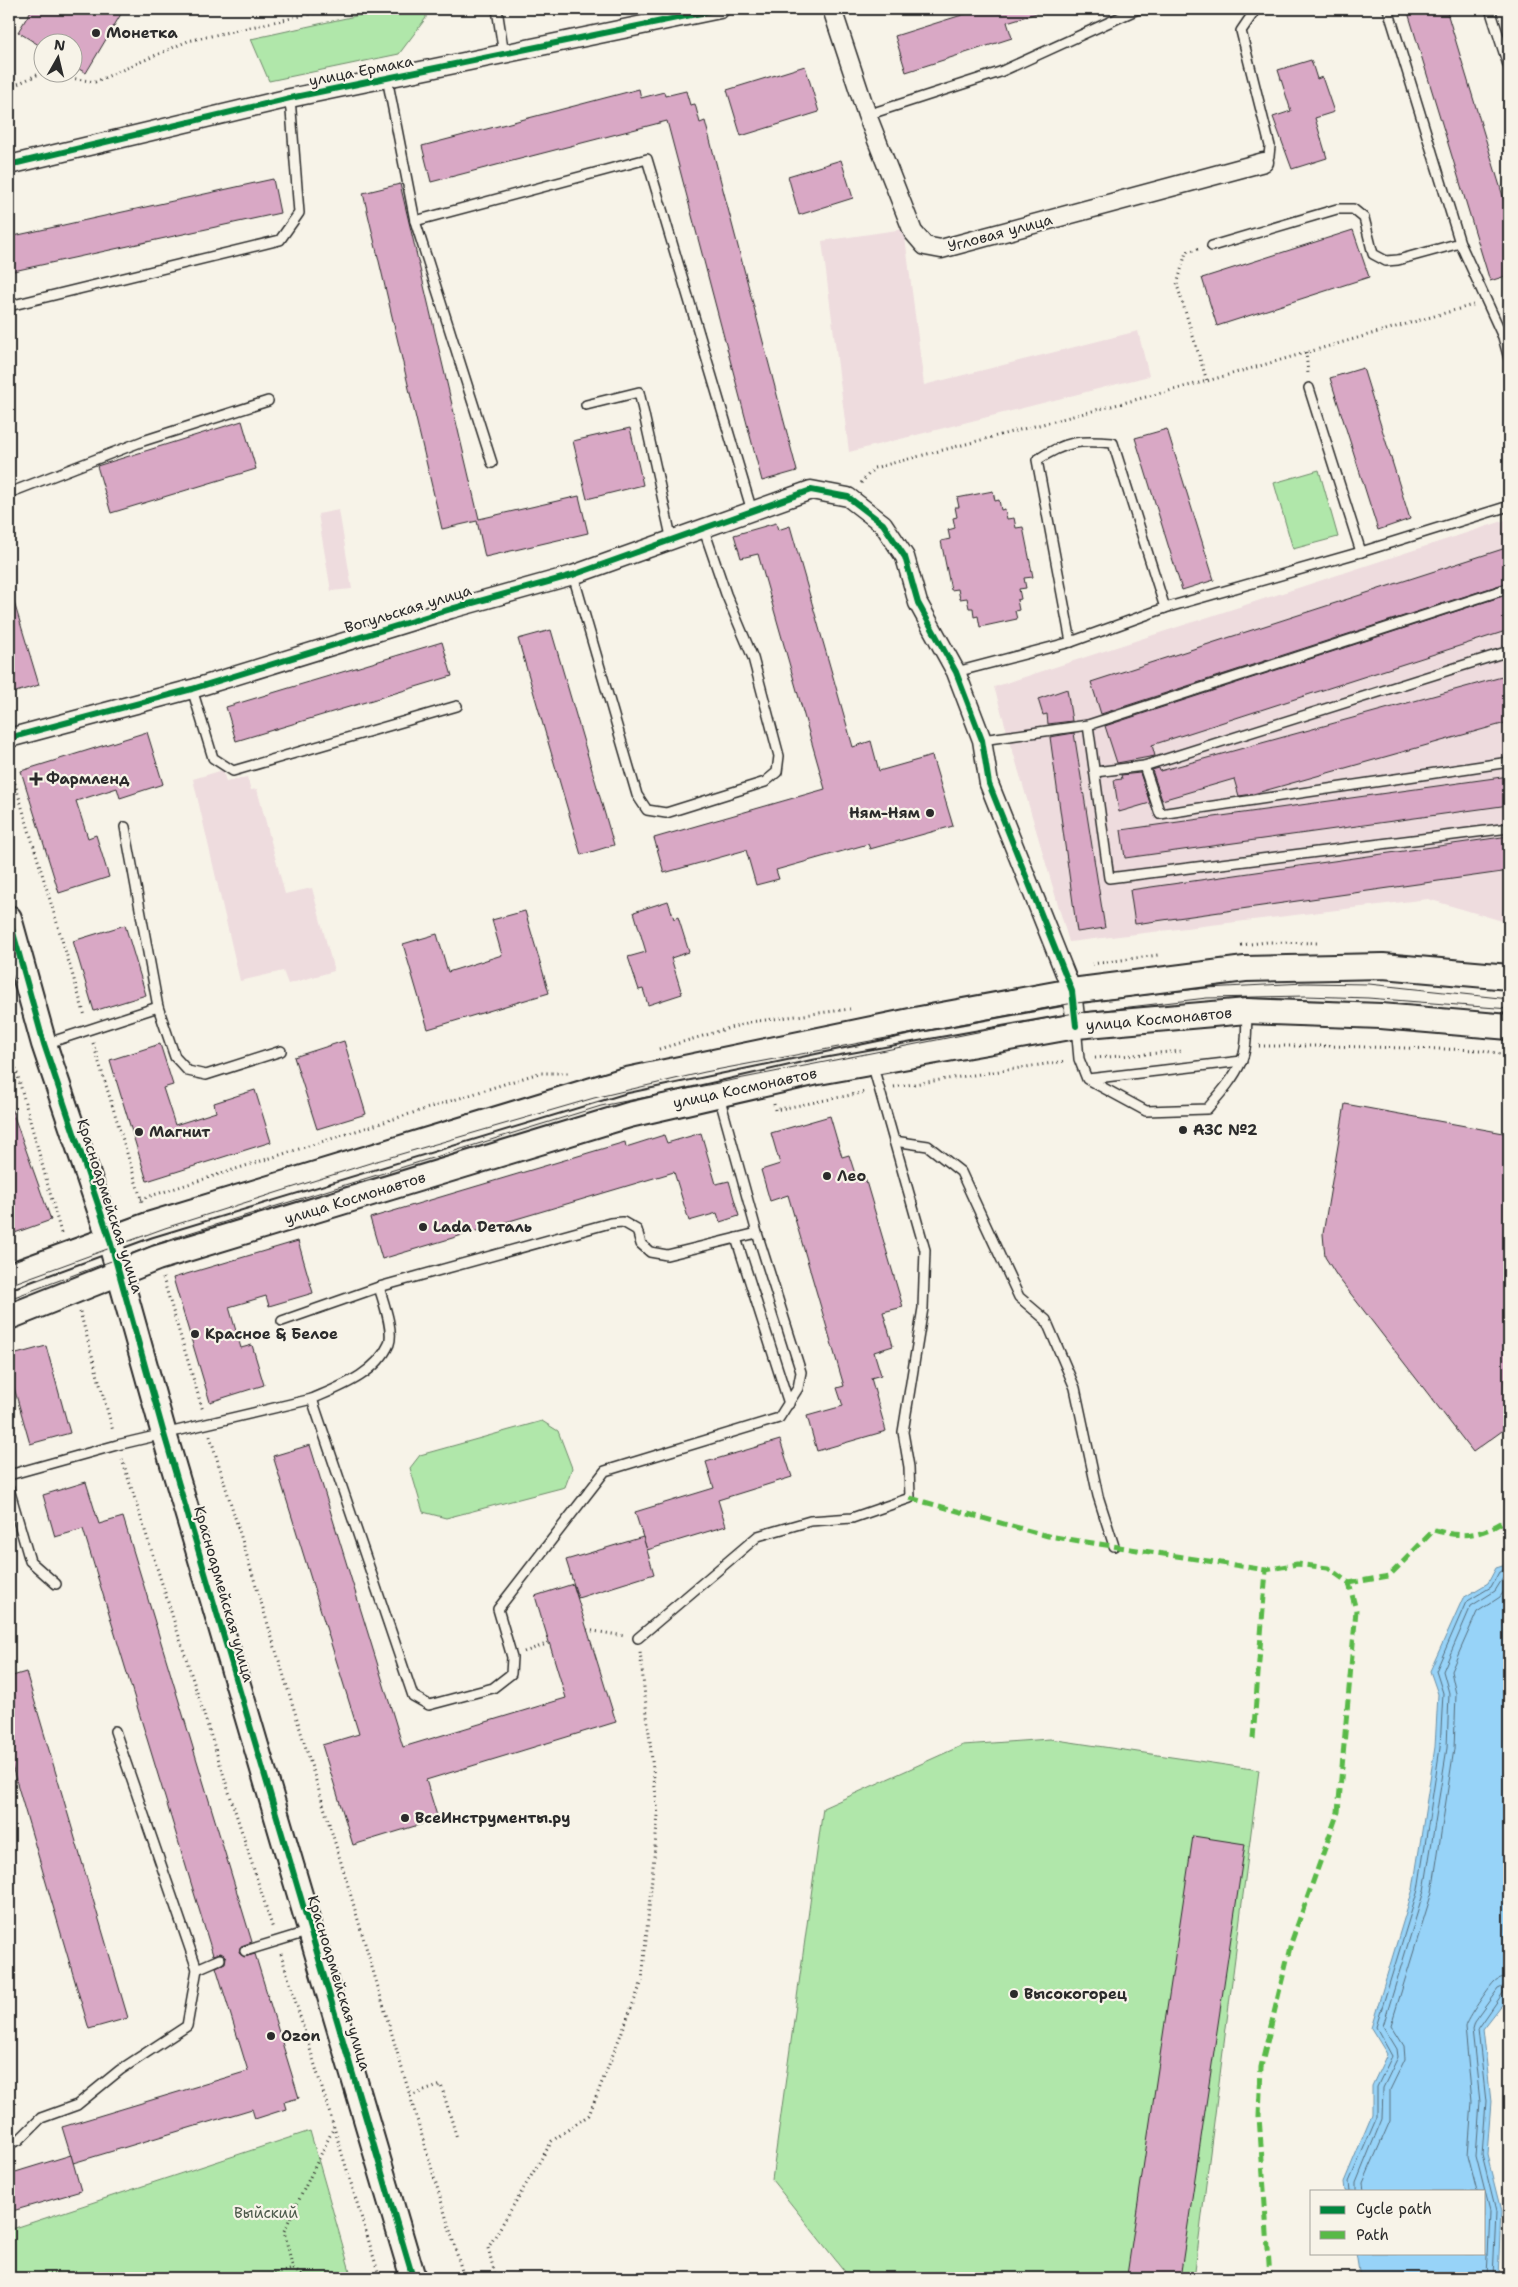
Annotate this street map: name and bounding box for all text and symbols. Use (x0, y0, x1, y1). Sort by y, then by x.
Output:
place label: Монетка (106, 23, 178, 43)
marker: Монетка (90, 27, 102, 39)
north arrow (32, 32, 82, 82)
text: N (53, 35, 67, 55)
street label: улица Ермака (307, 51, 415, 91)
street label: Угловая улица (945, 209, 1055, 257)
street label: Вогульская улица (342, 580, 475, 638)
place label: Фармленд (46, 769, 130, 789)
marker: Фармленд (30, 773, 42, 785)
place label: Ням-Ням (849, 803, 921, 823)
marker: Ням-Ням (924, 807, 936, 819)
street label: улица Космонавтов (1085, 1003, 1233, 1035)
street label: улица Космонавтов (671, 1063, 819, 1113)
street label: Красноармейская улица (72, 1116, 148, 1296)
place label: АЗС №2 (1193, 1120, 1258, 1140)
place label: Магнит (149, 1122, 210, 1142)
marker: АЗС №2 (1177, 1124, 1189, 1136)
marker: Магнит (133, 1126, 145, 1138)
place label: Лео (837, 1166, 866, 1186)
street label: улица Космонавтов (282, 1167, 428, 1229)
marker: Лео (821, 1170, 833, 1182)
place label: Lada Dеталь (433, 1217, 532, 1237)
marker: Lada Dеталь (417, 1221, 429, 1233)
place label: Красное & Белое (205, 1324, 338, 1344)
marker: Красное & Белое (189, 1328, 201, 1340)
street label: Красноармейская улица (189, 1504, 259, 1685)
place label: ВсеИнструменты.ру (415, 1808, 570, 1828)
marker: ВсеИнструменты.ру (399, 1812, 411, 1824)
street label: Красноармейская улица (303, 1893, 375, 2074)
place label: Высокогорец (1024, 1984, 1128, 2004)
marker: Высокогорец (1008, 1988, 1020, 2000)
place label: Ozon (281, 2026, 321, 2046)
marker: Ozon (265, 2030, 277, 2042)
legend (1310, 2190, 1486, 2254)
text: Cycle path (1356, 2199, 1432, 2219)
park label: Выйский (234, 2203, 298, 2223)
text: Path (1356, 2225, 1389, 2245)

